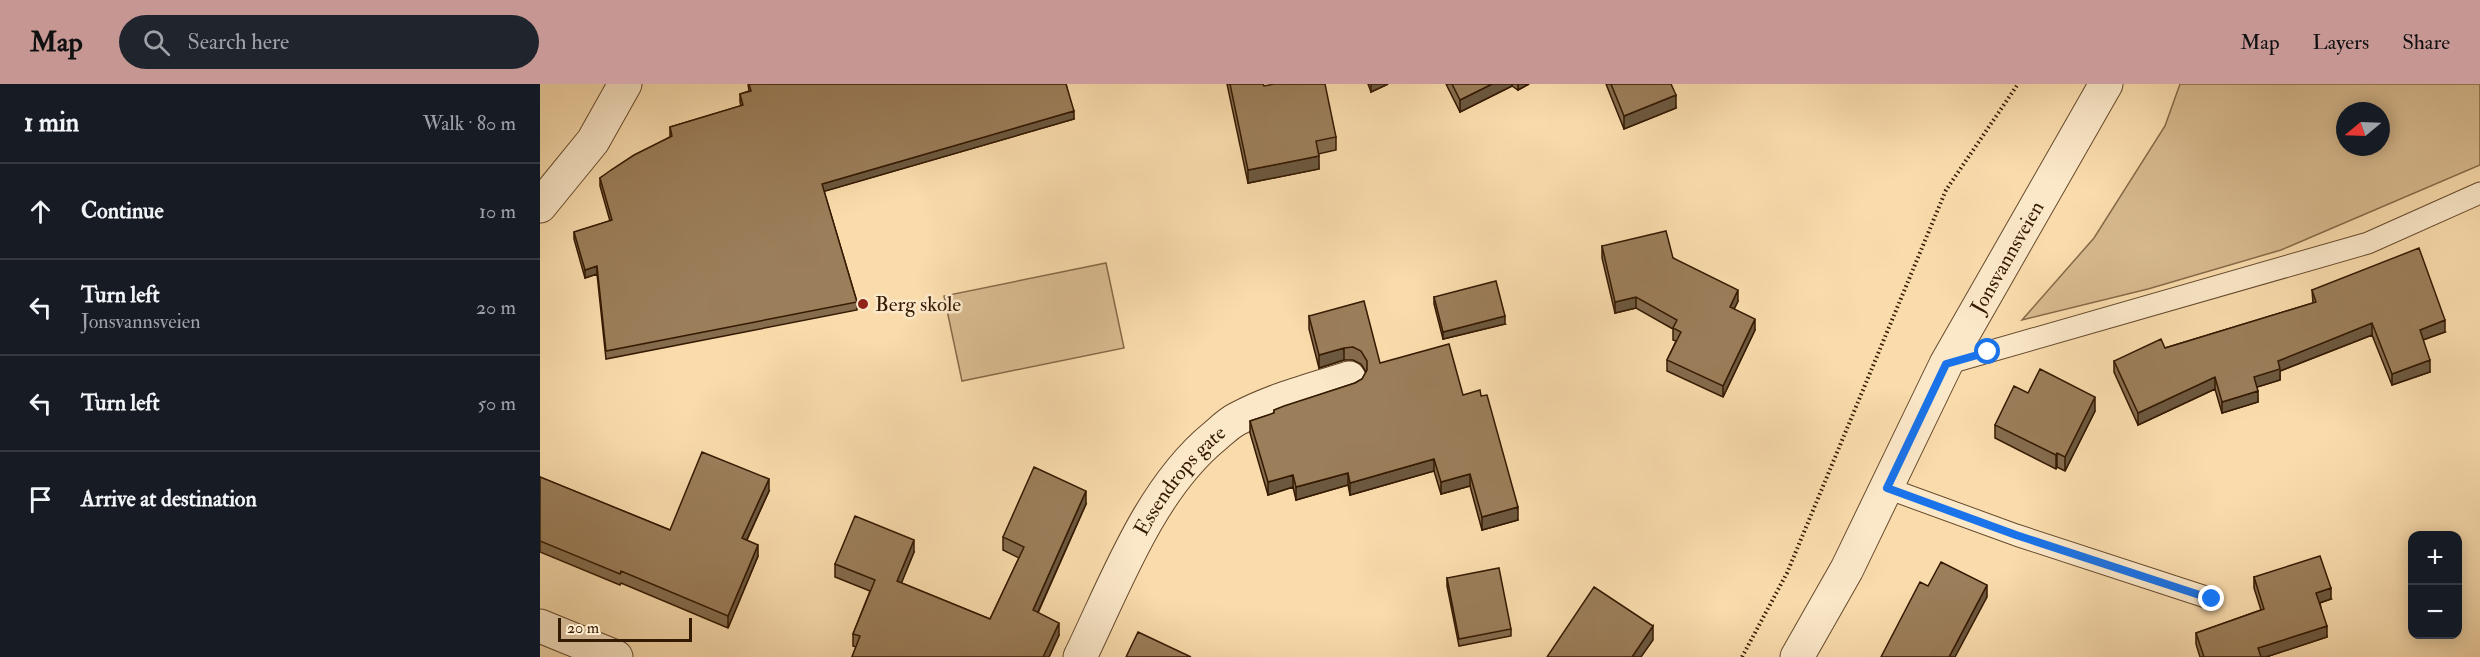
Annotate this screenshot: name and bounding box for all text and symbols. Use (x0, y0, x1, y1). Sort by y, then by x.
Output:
search box (119, 15, 539, 69)
text: Map (30, 25, 83, 60)
icon: search (140, 26, 173, 59)
text: Search here (188, 28, 289, 56)
text: Map (2240, 29, 2280, 56)
text: Layers (2313, 29, 2369, 56)
text: Share (2402, 29, 2450, 56)
north arrow (2336, 102, 2390, 156)
text: 1 min (24, 107, 79, 139)
text: Walk · 80 m (423, 111, 516, 136)
icon: ahead (24, 195, 57, 228)
street label: Jonsvannsveien (1964, 196, 2050, 319)
text: Continue (81, 197, 164, 225)
text: 10 m (479, 199, 516, 224)
text: Turn left (81, 281, 160, 309)
icon: left (24, 291, 57, 324)
place label: Berg skole (875, 291, 961, 318)
text: 20 m (476, 295, 516, 320)
marker: Berg skole (856, 297, 870, 311)
text: Jonsvannsveien (81, 309, 200, 334)
route start (1974, 338, 2000, 364)
icon: left (24, 387, 57, 420)
text: Turn left (81, 389, 160, 417)
text: 50 m (477, 391, 516, 416)
street label: Essendrops gate (1128, 420, 1232, 540)
icon: arrive (24, 483, 57, 516)
text: Arrive at destination (81, 485, 257, 513)
map controls (2408, 531, 2462, 639)
button: + (2408, 531, 2462, 585)
route end (2198, 585, 2224, 611)
button: − (2408, 585, 2462, 639)
scale bar (558, 615, 692, 642)
text: 20 m (567, 618, 599, 638)

